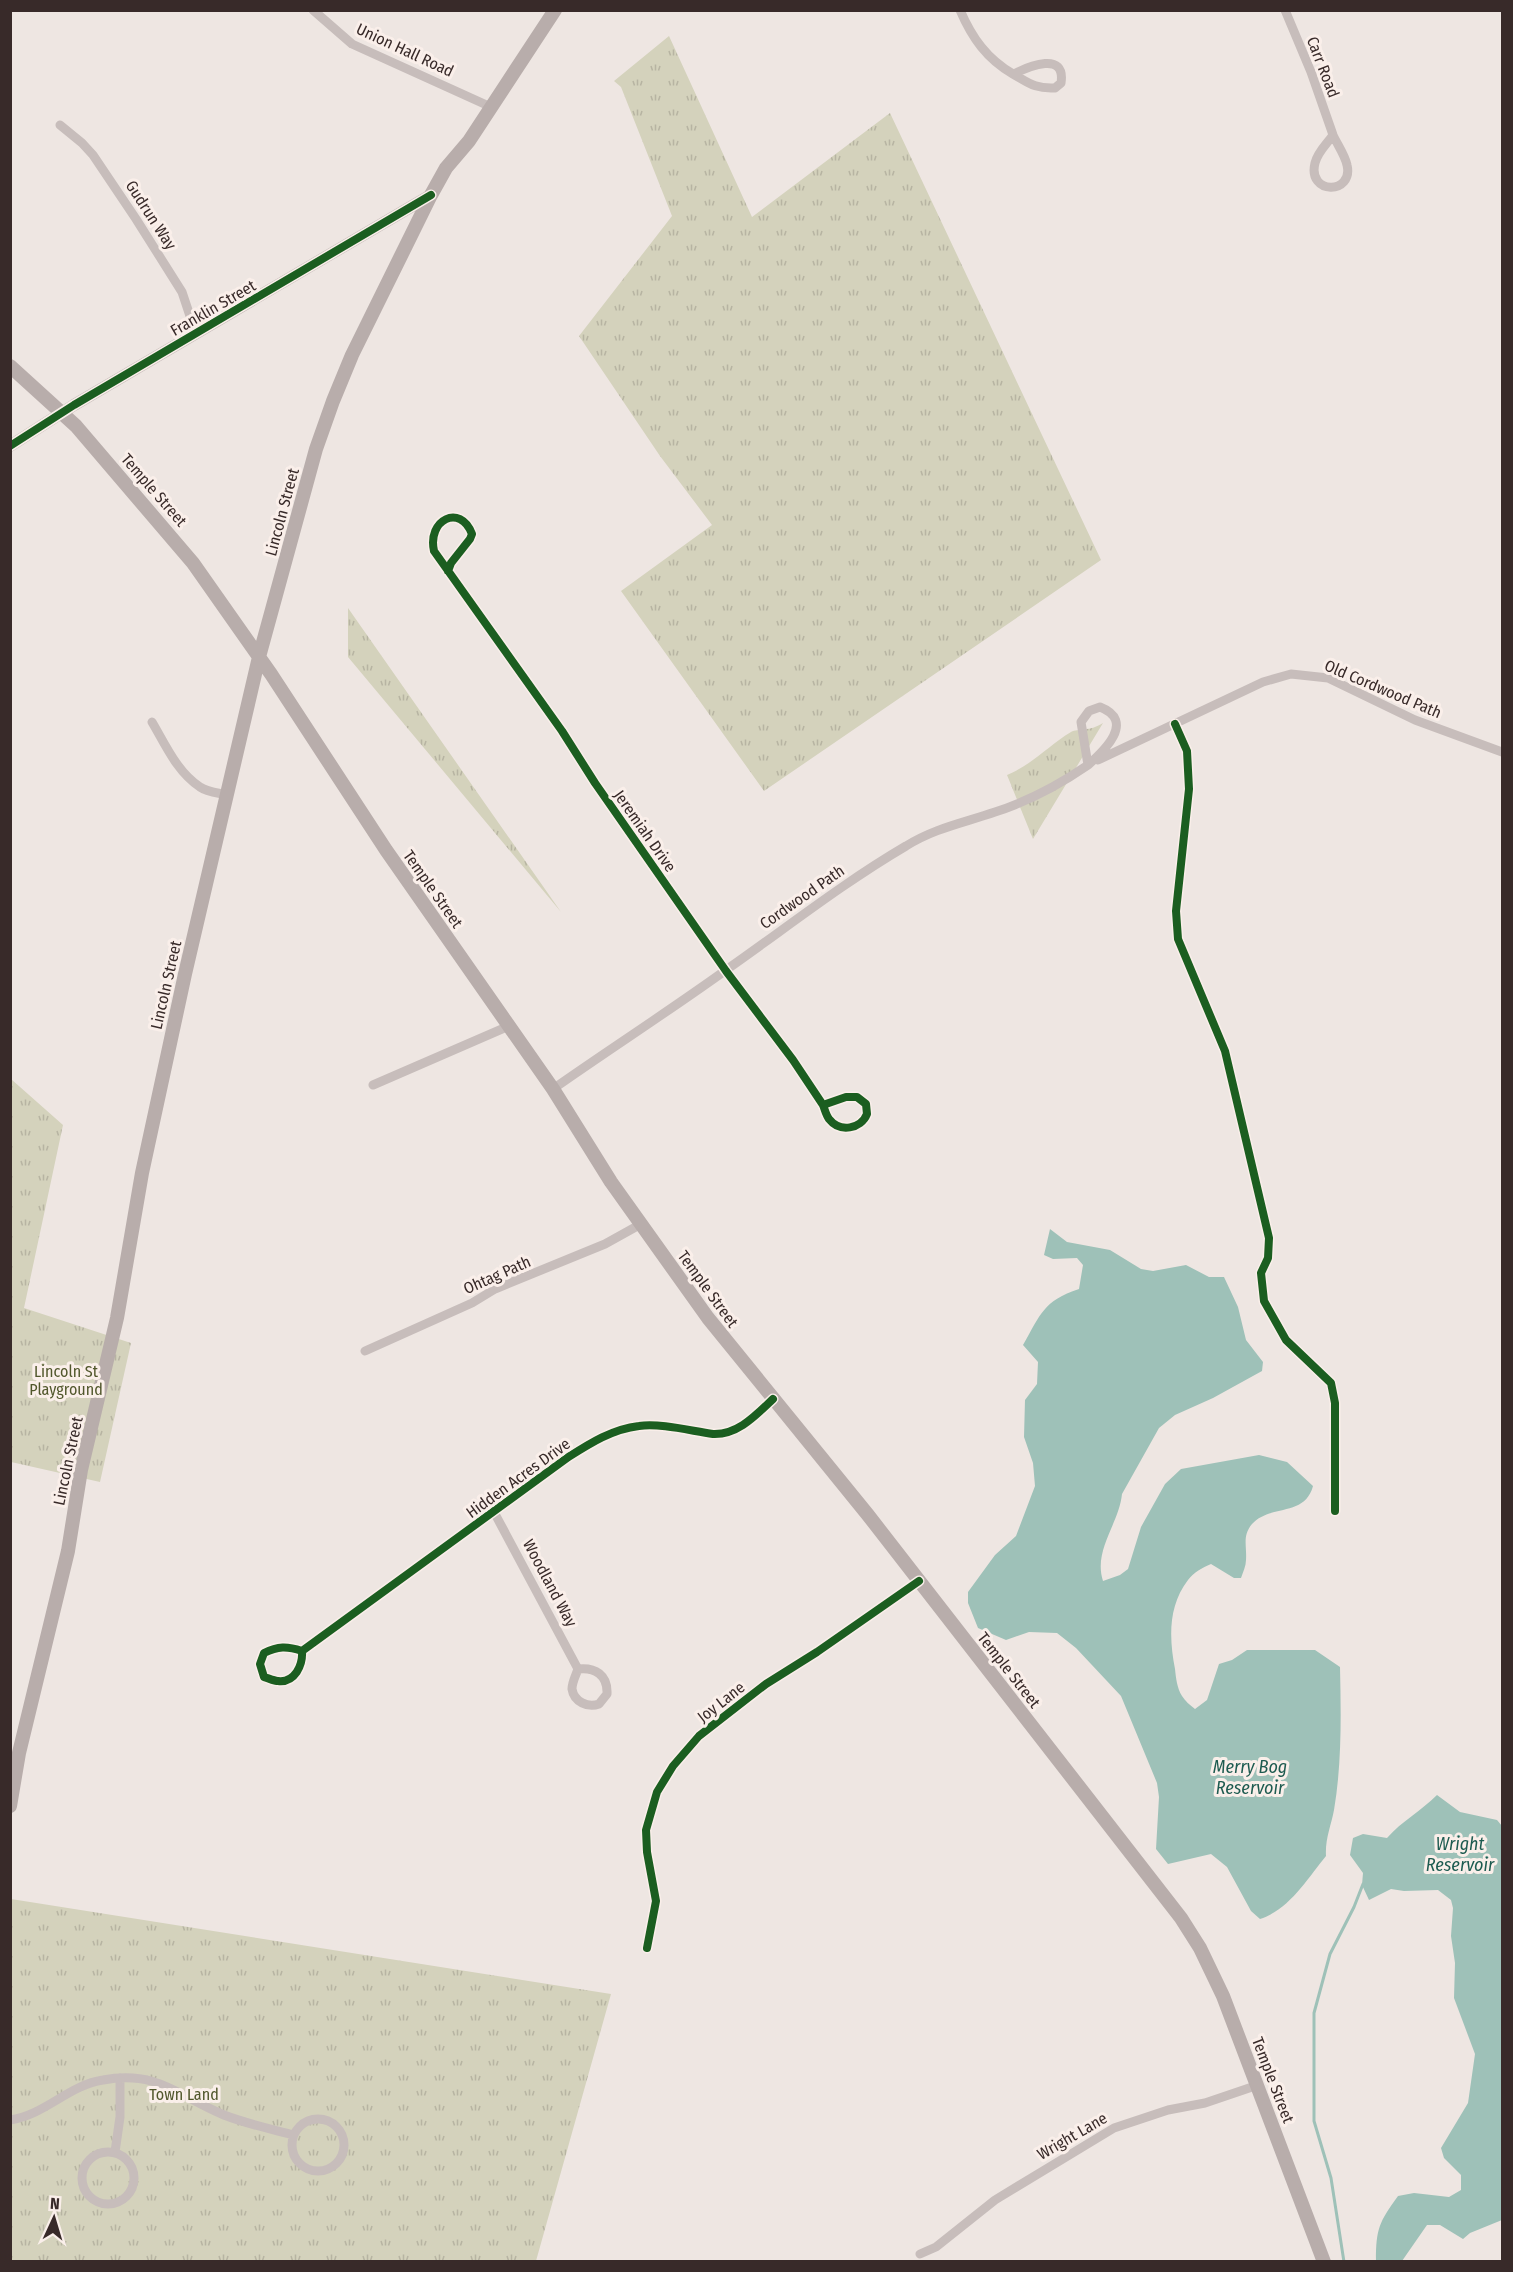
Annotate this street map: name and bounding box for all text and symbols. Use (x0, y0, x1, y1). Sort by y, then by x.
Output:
street label: Union Hall Road (353, 19, 457, 81)
street label: Carr Road (1303, 34, 1343, 100)
street label: Gudrun Way (122, 177, 181, 254)
street label: Franklin Street (167, 276, 260, 340)
street label: Temple Street (117, 450, 191, 531)
street label: Lincoln Street (261, 465, 303, 558)
street label: Old Cordwood Path (1322, 656, 1444, 722)
street label: Jeremiah Drive (610, 786, 680, 876)
street label: Temple Street (399, 847, 467, 932)
street label: Cordwood Path (756, 861, 848, 933)
street label: Lincoln Street (147, 938, 186, 1031)
street label: Temple Street (674, 1247, 743, 1332)
street label: Ohtag Path (460, 1252, 534, 1298)
park label: Lincoln St Playground (29, 1362, 103, 1399)
street label: Lincoln Street (49, 1414, 87, 1507)
street label: Hidden Acres Drive (462, 1434, 574, 1522)
street label: Woodland Way (519, 1536, 581, 1631)
street label: Temple Street (974, 1629, 1045, 1712)
street label: Joy Lane (694, 1678, 748, 1726)
water label: Merry Bog Reservoir (1213, 1756, 1287, 1799)
water label: Wright Reservoir (1426, 1833, 1495, 1876)
street label: Temple Street (1248, 2034, 1298, 2126)
park label: Town Land (149, 2085, 219, 2104)
street label: Wright Lane (1034, 2108, 1110, 2164)
north arrow (24, 2188, 84, 2248)
text: N (50, 2194, 60, 2213)

